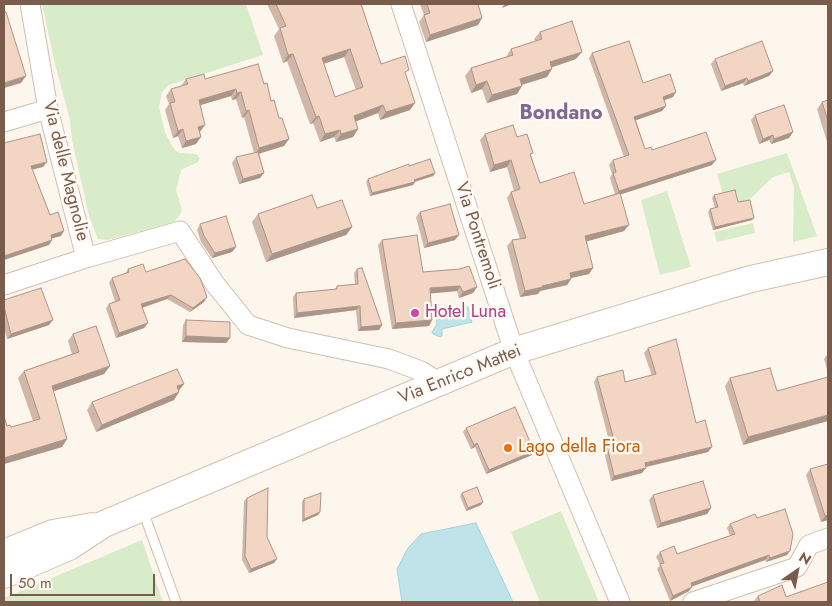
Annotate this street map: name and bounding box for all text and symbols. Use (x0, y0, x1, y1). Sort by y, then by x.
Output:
street label: Via delle Magnolie (37, 99, 93, 243)
district label: Bondano (520, 102, 602, 126)
street label: Via Pontremoli (450, 180, 504, 292)
place label: Hotel Luna (425, 302, 506, 324)
marker: Hotel Luna (409, 307, 421, 319)
street label: Via Enrico Mattei (395, 341, 525, 409)
place label: Lago della Fiora (518, 437, 640, 459)
marker: Lago della Fiora (502, 442, 514, 454)
north arrow (772, 546, 822, 596)
text: N (795, 547, 815, 570)
scale bar (12, 564, 158, 596)
text: 50 m (18, 572, 52, 594)

